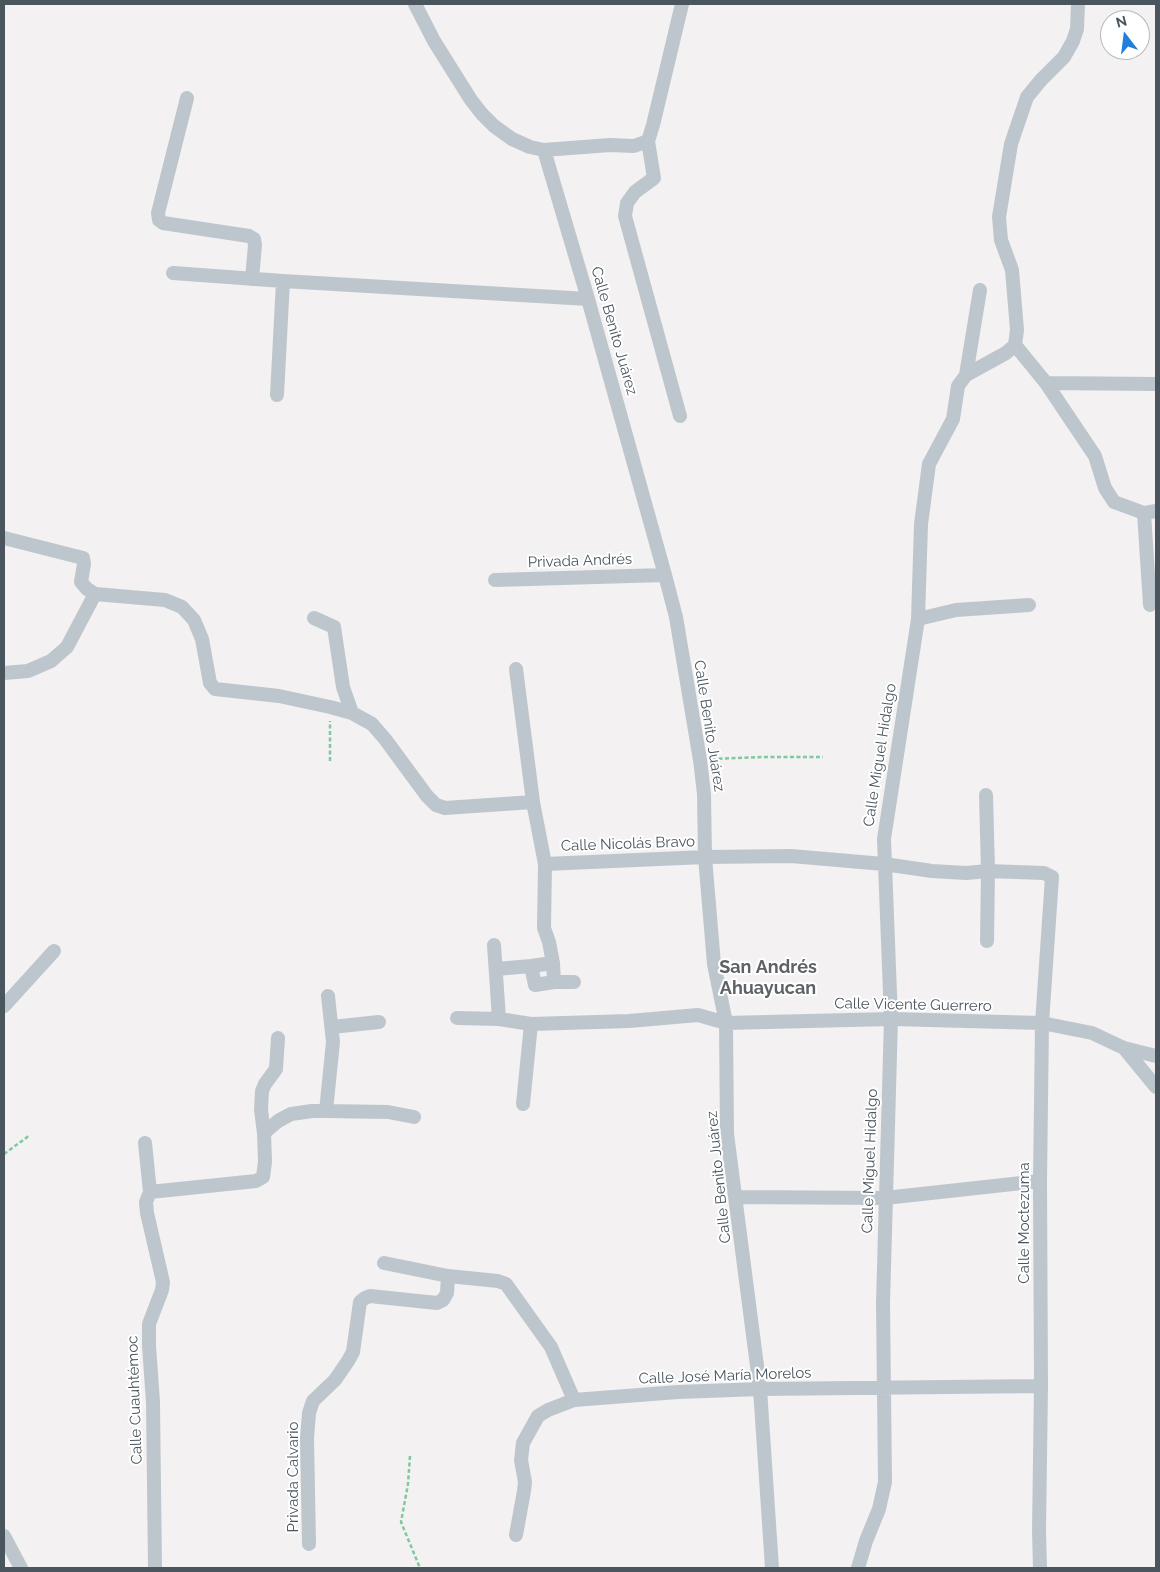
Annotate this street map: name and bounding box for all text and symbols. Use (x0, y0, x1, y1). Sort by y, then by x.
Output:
north arrow (1100, 10, 1150, 60)
text: N (1114, 12, 1129, 31)
street label: Calle Benito Juárez (587, 265, 641, 397)
street label: Privada Andrés (527, 550, 633, 572)
street label: Calle Benito Juárez (690, 659, 728, 793)
street label: Calle Miguel Hidalgo (860, 682, 900, 828)
street label: Calle Nicolás Bravo (561, 833, 695, 855)
district label: San Andrés Ahuayucan (719, 957, 817, 1000)
street label: Calle Vicente Guerrero (834, 995, 992, 1015)
street label: Calle Miguel Hidalgo (858, 1088, 882, 1234)
street label: Calle Benito Juárez (703, 1110, 735, 1244)
street label: Calle Moctezuma (1015, 1162, 1033, 1284)
street label: Calle Cuauhtémoc (124, 1335, 146, 1465)
street label: Calle José María Morelos (638, 1364, 812, 1388)
street label: Privada Calvario (284, 1422, 302, 1532)

